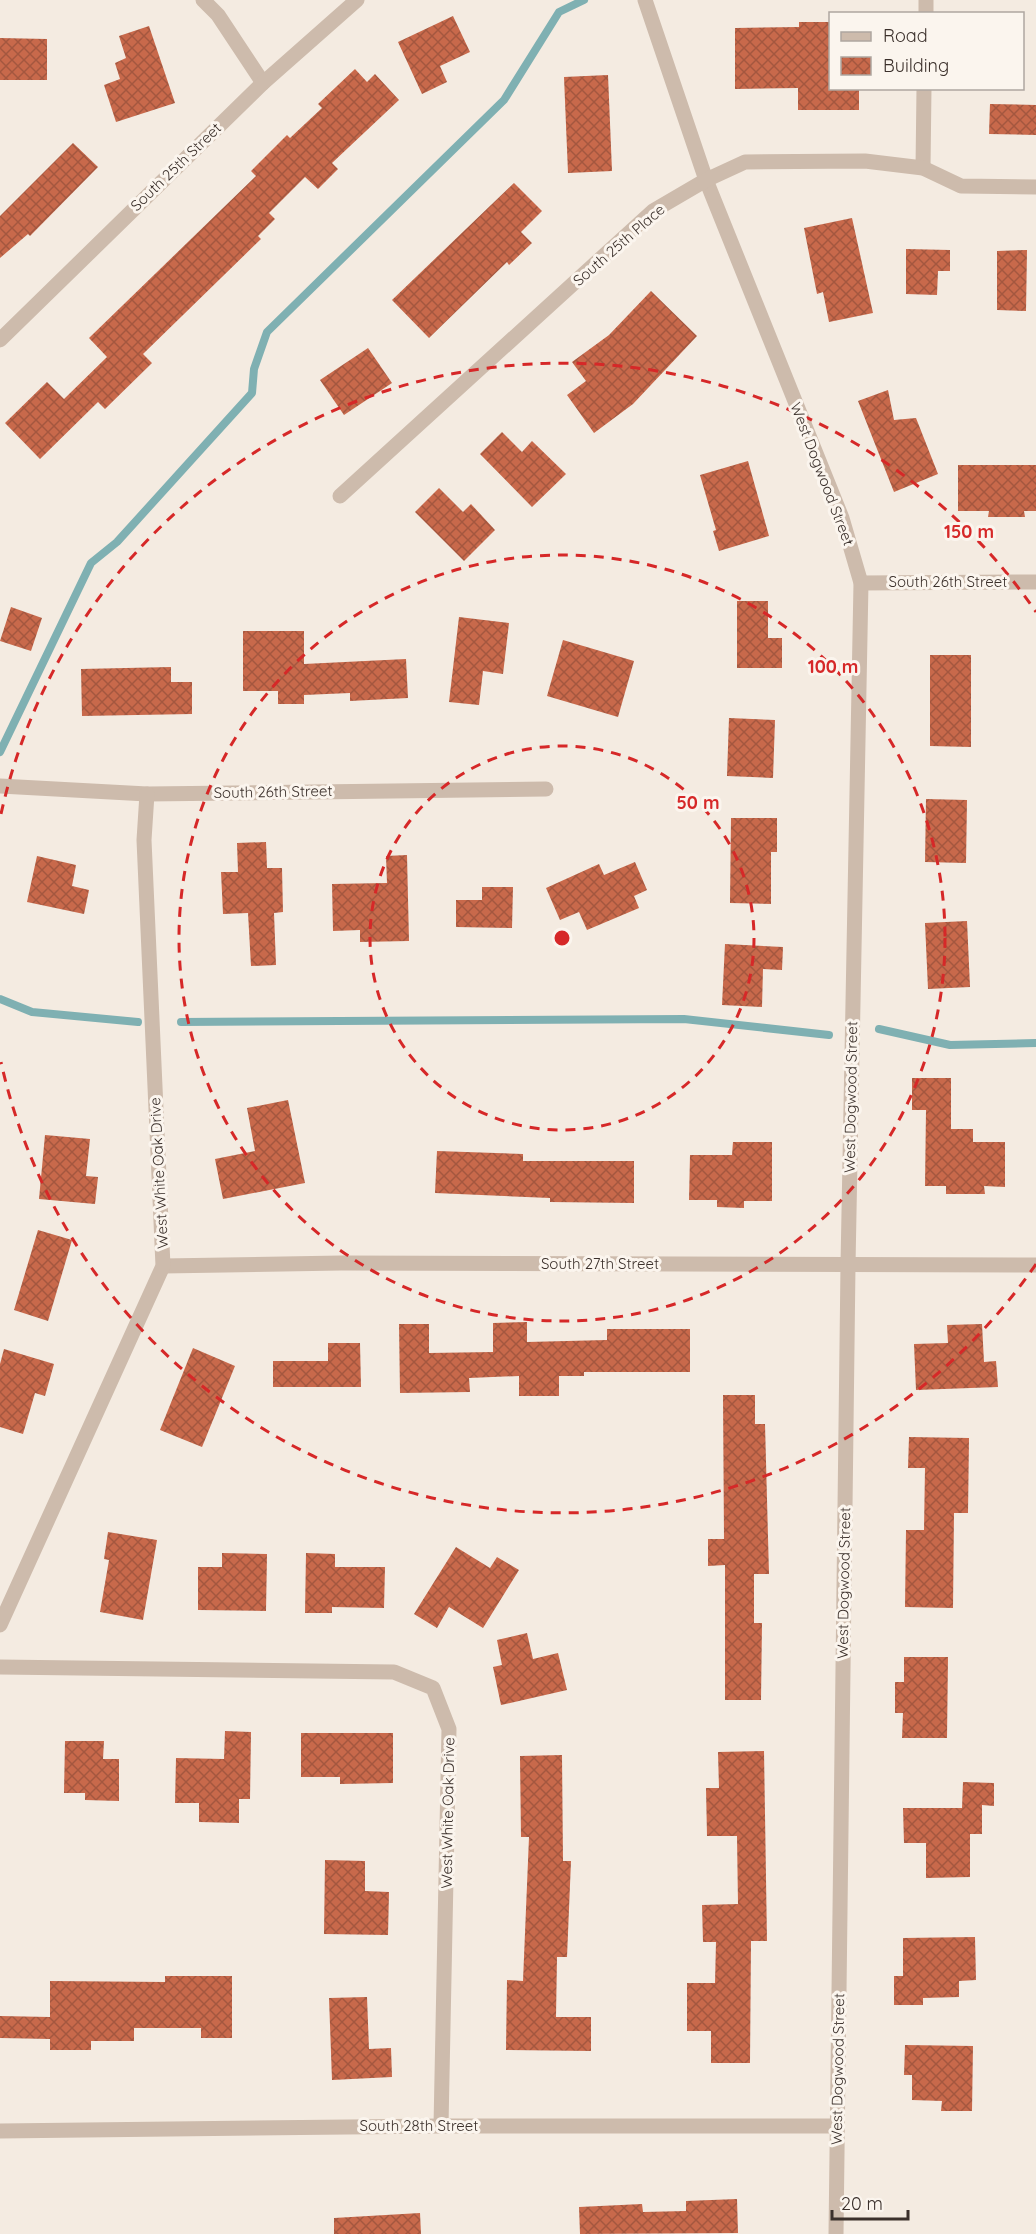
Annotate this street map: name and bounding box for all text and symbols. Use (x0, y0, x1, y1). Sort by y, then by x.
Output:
legend (829, 12, 1024, 90)
text: Road (883, 24, 928, 47)
text: Building (883, 54, 949, 77)
street label: South 25th Street (126, 119, 225, 215)
street label: South 25th Place (569, 200, 669, 290)
street label: West Dogwood Street (786, 400, 859, 548)
text: 150 m (944, 520, 994, 543)
street label: South 26th Street (889, 572, 1007, 591)
text: 100 m (808, 655, 858, 678)
street label: South 26th Street (213, 781, 333, 802)
text: 50 m (676, 791, 720, 814)
centre of rings (552, 928, 572, 948)
street label: West Dogwood Street (840, 1021, 861, 1173)
street label: West White Oak Drive (145, 1097, 172, 1249)
street label: South 27th Street (541, 1254, 659, 1273)
street label: West Dogwood Street (833, 1507, 854, 1659)
street label: West White Oak Drive (437, 1737, 458, 1889)
street label: West Dogwood Street (827, 1993, 848, 2145)
street label: South 28th Street (360, 2116, 478, 2135)
scale bar (832, 2183, 908, 2221)
text: 20 m (841, 2192, 883, 2215)

